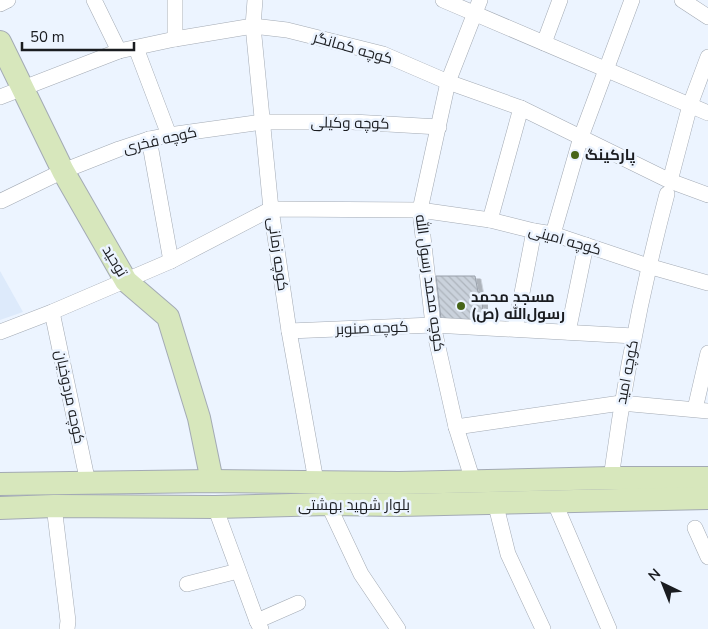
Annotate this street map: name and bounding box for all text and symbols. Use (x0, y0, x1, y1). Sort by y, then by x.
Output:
scale bar (22, 20, 135, 52)
text: 50 m (30, 27, 65, 47)
street label: کوچه کمانگر (310, 27, 395, 69)
street label: کوچه وکیلی (310, 112, 390, 134)
street label: کوچه فخری (121, 122, 199, 158)
place label: پارکینگ (585, 145, 636, 166)
marker: پارکینگ (569, 149, 581, 161)
street label: کوچه محمد رسول الله (410, 213, 450, 353)
street label: کوچه زمانی (263, 216, 293, 292)
street label: کوچه امینی (526, 220, 604, 260)
street label: توحید (98, 242, 132, 280)
place label: مسجد محمد رسول‌الله (ص) (471, 287, 565, 324)
marker: مسجد محمد رسول‌الله (ص) (455, 300, 467, 312)
street label: کوچه صنوبر (334, 317, 409, 339)
street label: کوچه امید (611, 338, 643, 406)
street label: کوچه مردوخیان (50, 348, 90, 446)
street label: بلوار شهید بهشتی (298, 495, 410, 515)
north arrow (638, 559, 688, 609)
text: N (644, 564, 665, 585)

